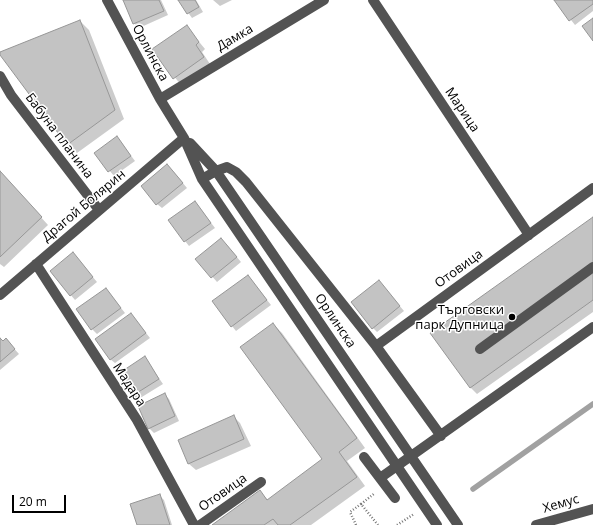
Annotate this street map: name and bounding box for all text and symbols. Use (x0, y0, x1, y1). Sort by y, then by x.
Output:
street label: Дамка (214, 21, 256, 55)
street label: Орлинска (129, 22, 171, 84)
street label: Марица (441, 85, 483, 135)
street label: Бабуна планина (22, 90, 96, 182)
street label: Драгой Болярин (39, 167, 129, 245)
street label: Отовица (432, 246, 486, 292)
street label: Орлинска (311, 291, 359, 351)
place label: Търговски парк Дупница (415, 302, 504, 333)
marker: Търговски парк Дупница (507, 312, 517, 322)
street label: Мадара (109, 360, 149, 410)
street label: Отовица (196, 471, 250, 515)
scale bar (14, 487, 68, 513)
street label: Хемус (541, 491, 581, 517)
text: 20 m (19, 493, 47, 510)

